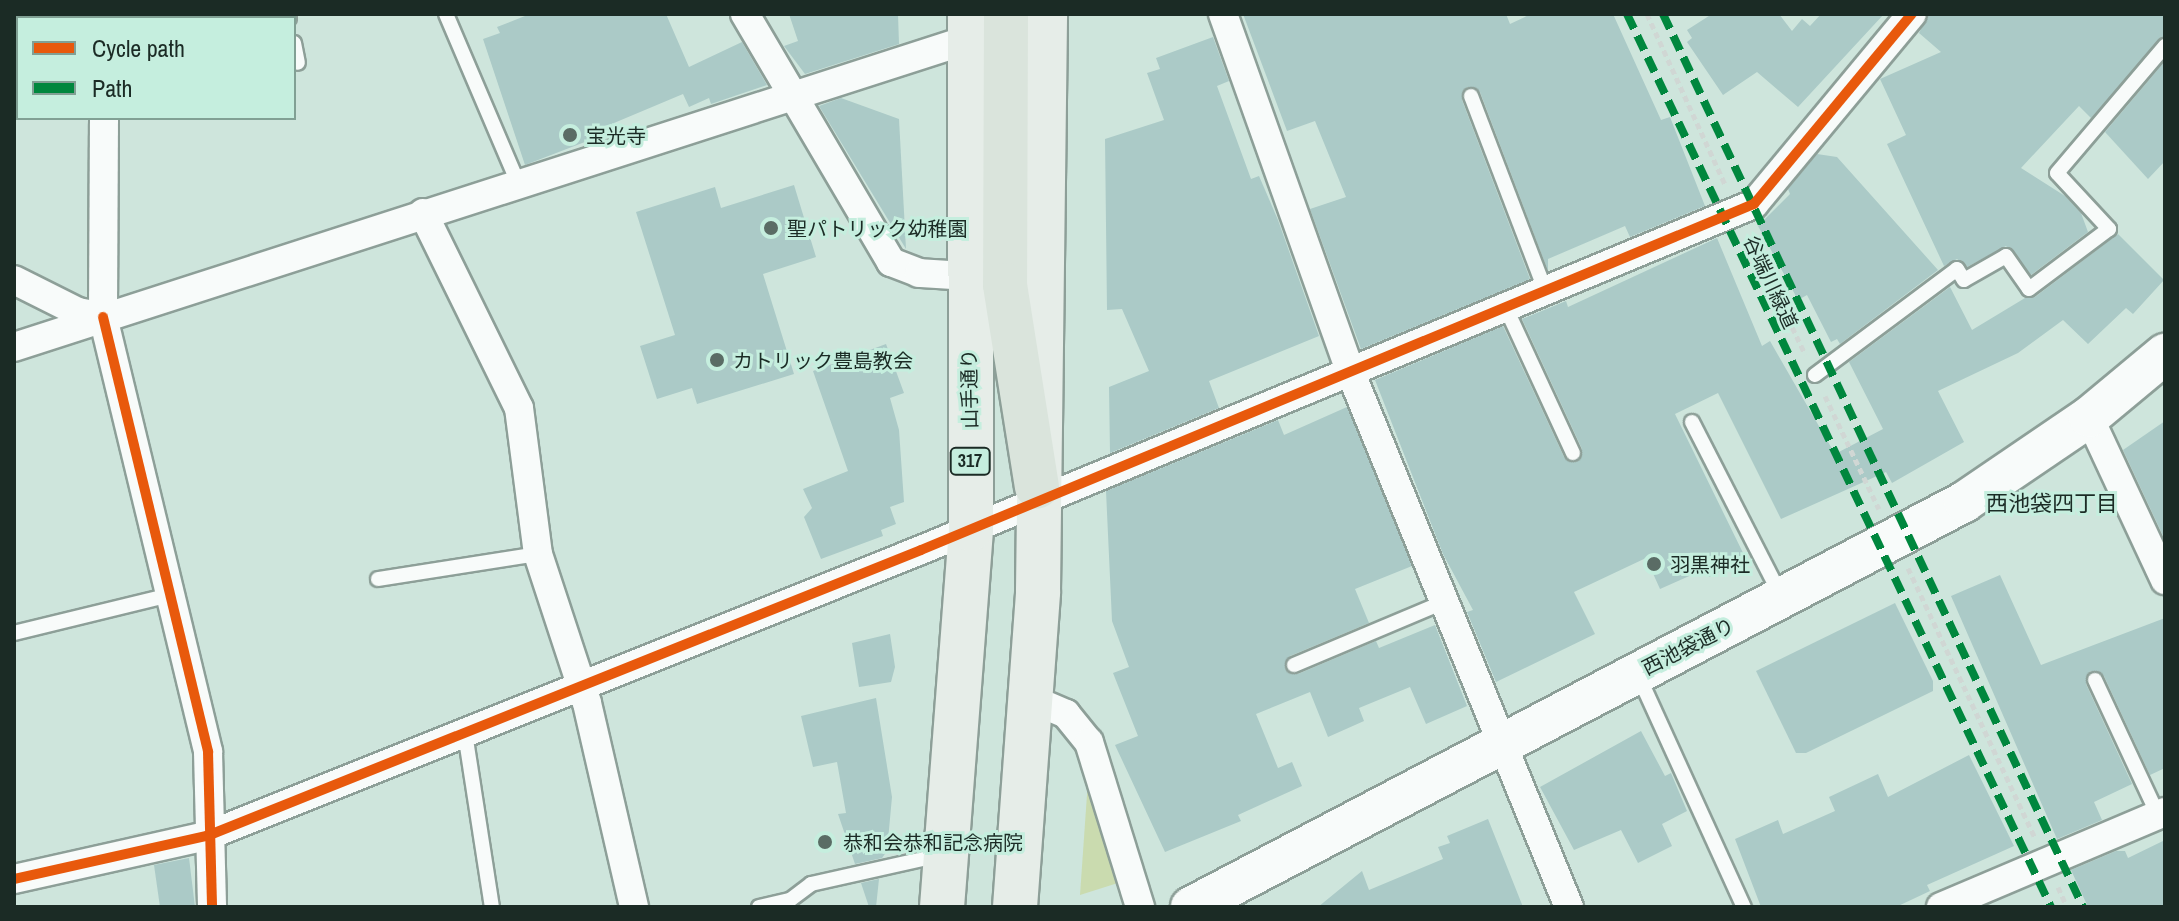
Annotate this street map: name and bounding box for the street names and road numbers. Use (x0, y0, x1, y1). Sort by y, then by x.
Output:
street label: 谷端川緑道 (1739, 232, 1803, 332)
street label: 山手通り (956, 349, 982, 429)
road number: 317 (948, 447, 992, 475)
street label: 西池袋通り (1638, 613, 1738, 679)

